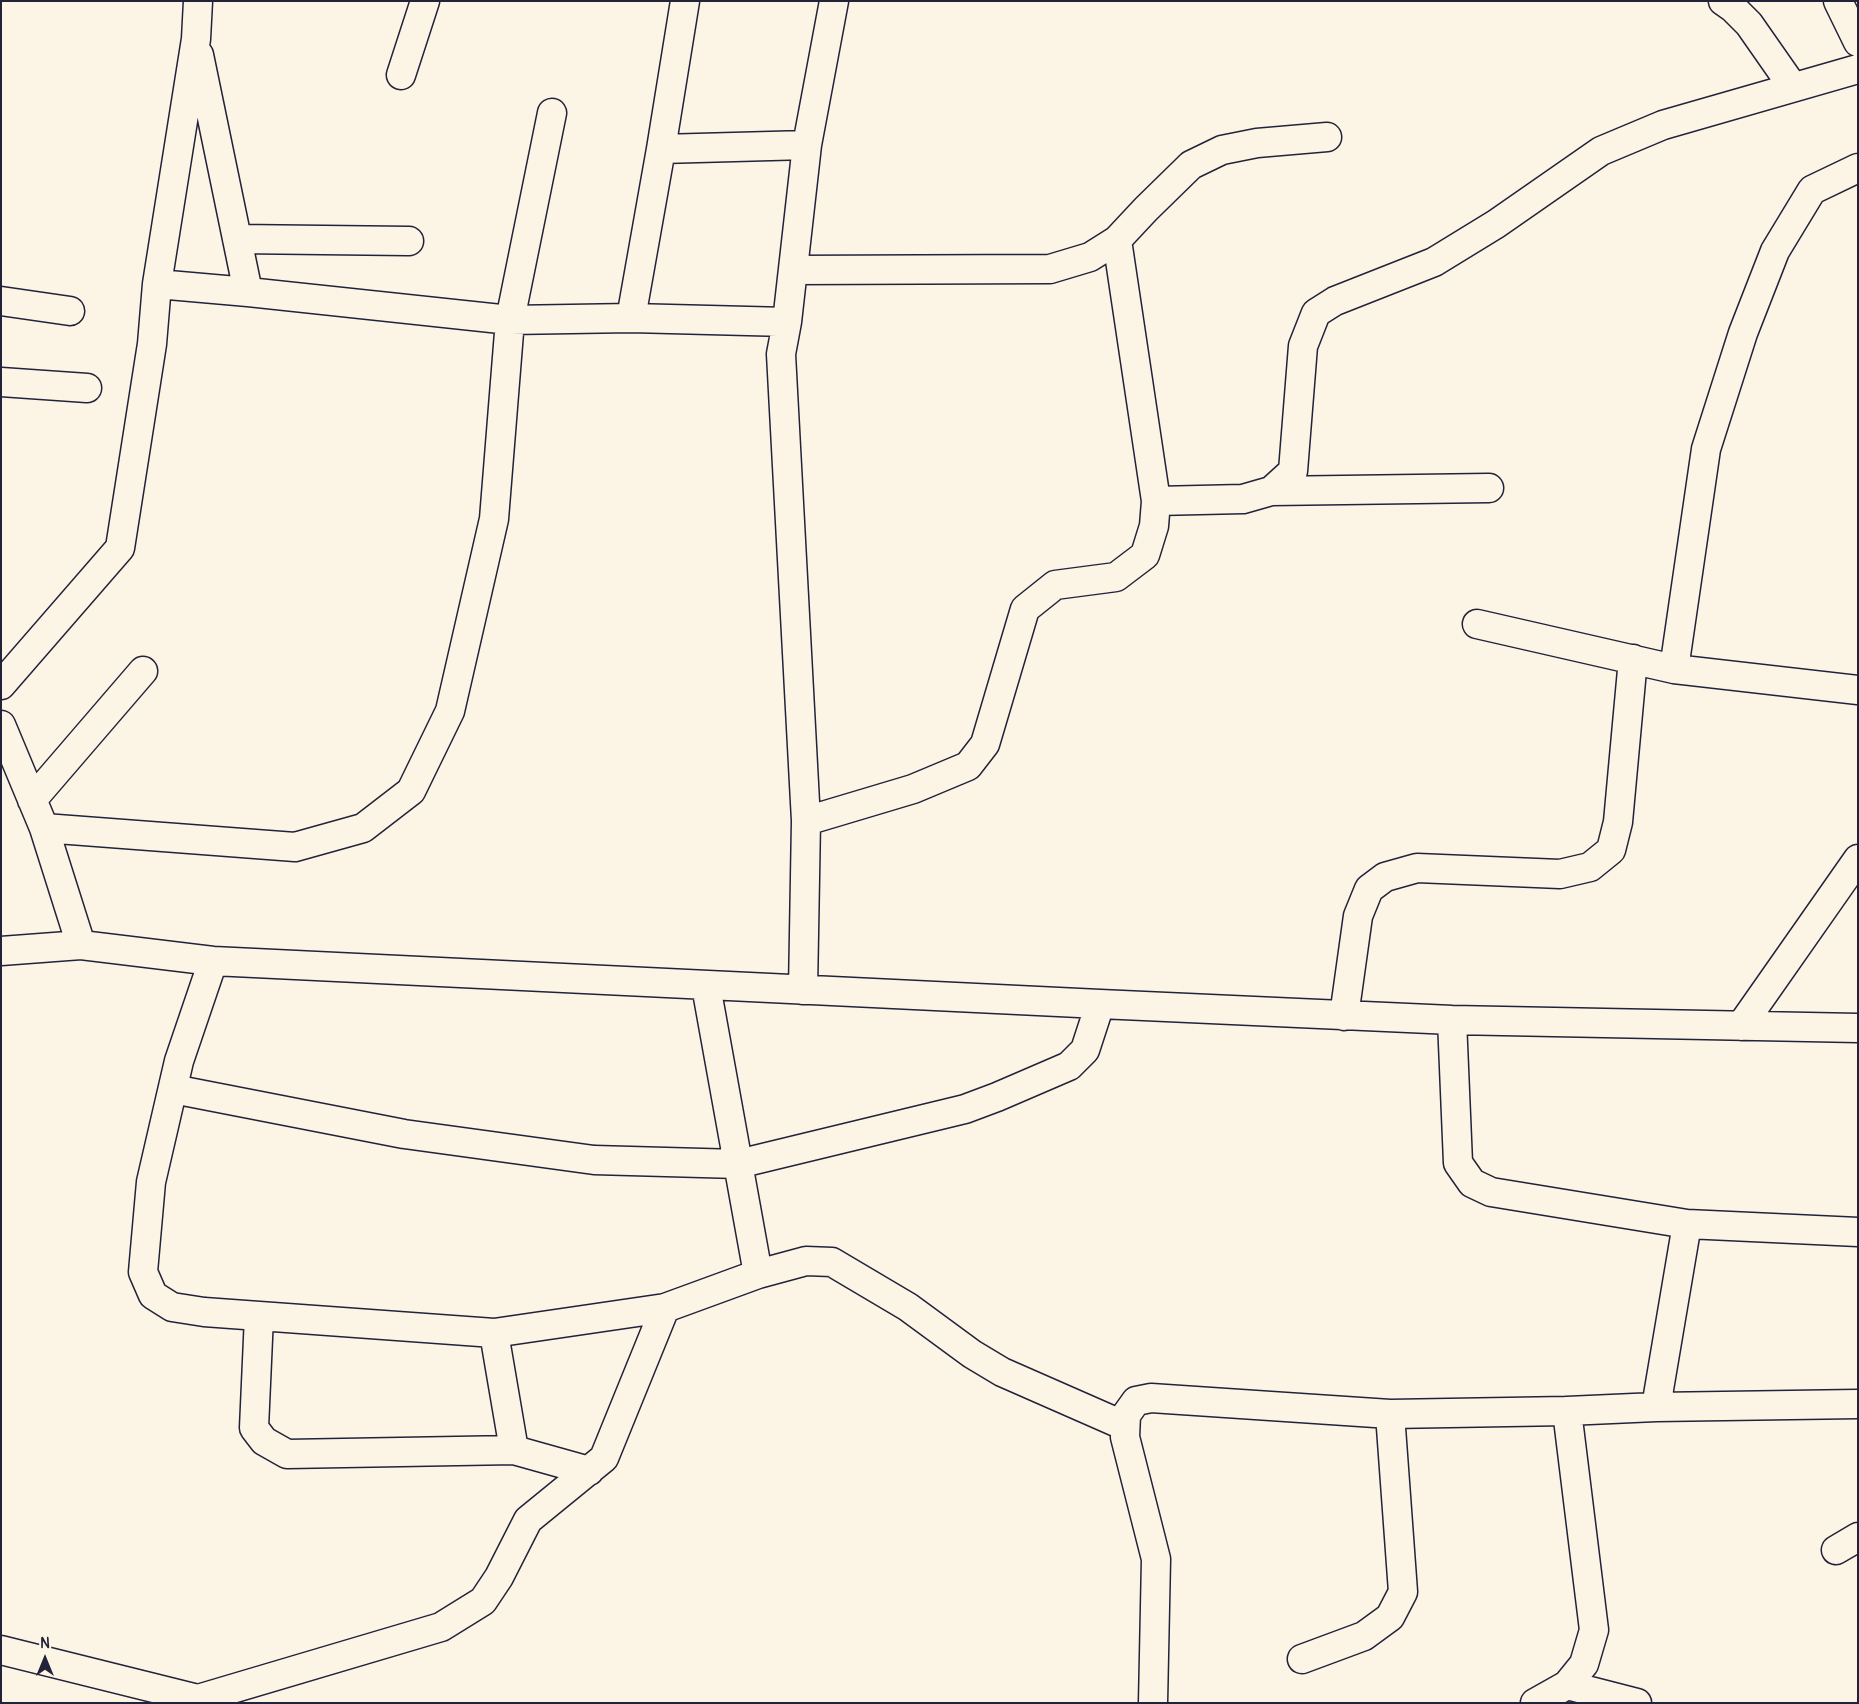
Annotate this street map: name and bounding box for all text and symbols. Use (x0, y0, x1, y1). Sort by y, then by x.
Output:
north arrow (20, 1634, 70, 1684)
text: N (40, 1635, 50, 1652)

